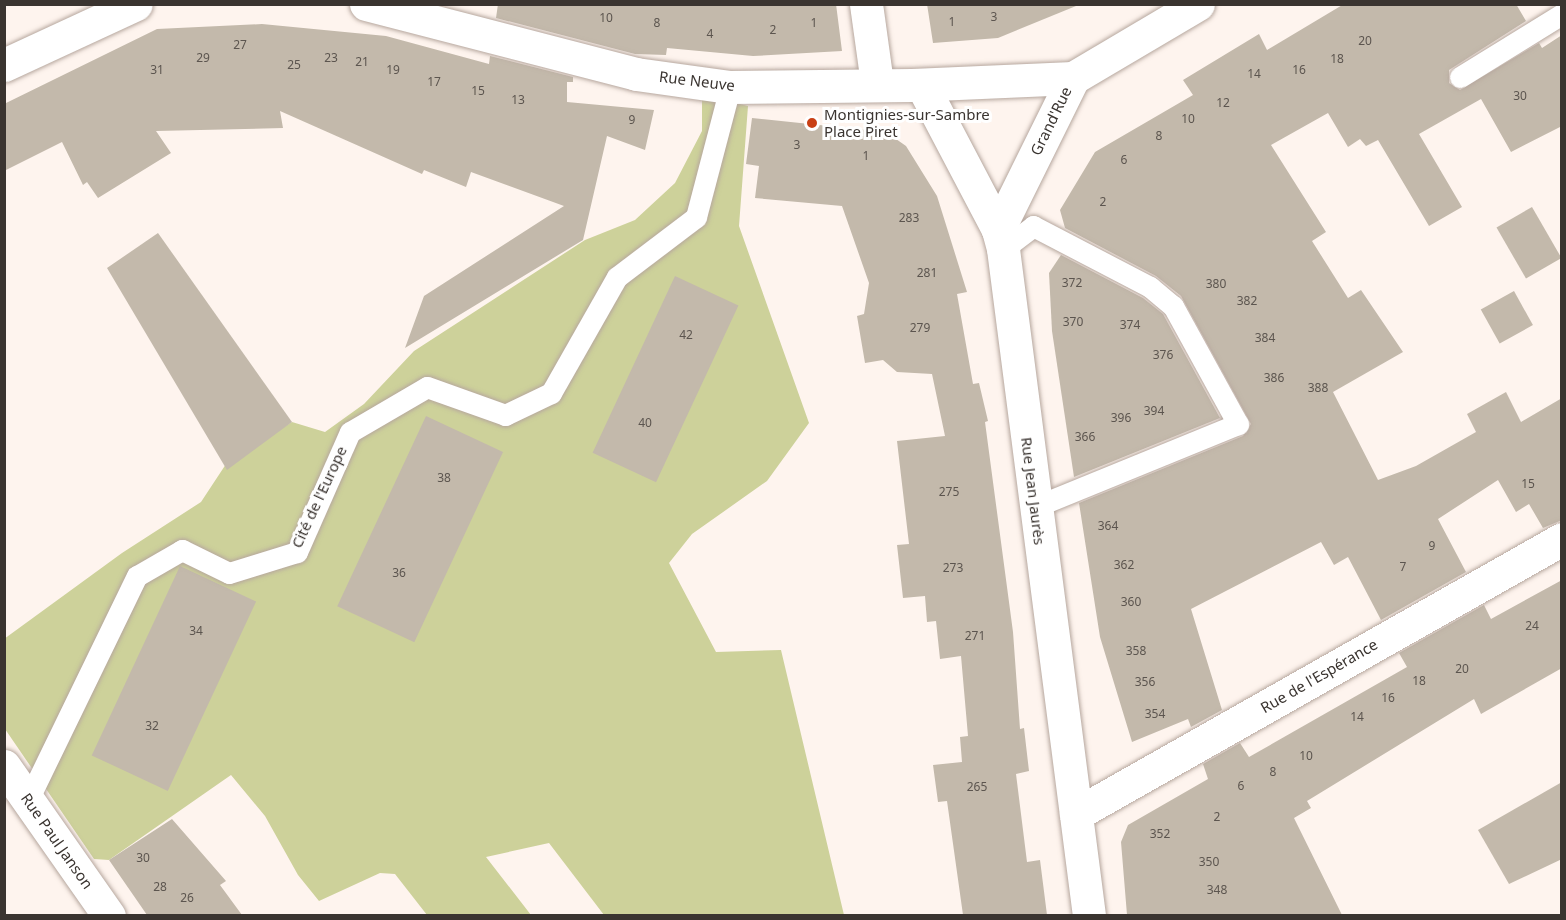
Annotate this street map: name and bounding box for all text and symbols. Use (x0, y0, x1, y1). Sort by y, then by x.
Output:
house number: 3 (991, 10, 997, 24)
house number: 10 (599, 11, 613, 25)
house number: 1 (949, 15, 955, 29)
house number: 8 (654, 16, 660, 30)
house number: 1 (811, 16, 817, 30)
house number: 2 (770, 23, 776, 37)
house number: 4 (707, 27, 713, 41)
house number: 20 (1358, 34, 1372, 48)
house number: 27 (233, 38, 247, 52)
house number: 29 (196, 51, 210, 65)
house number: 23 (324, 51, 338, 65)
house number: 18 (1330, 52, 1344, 66)
house number: 21 (355, 55, 369, 69)
house number: 25 (287, 58, 301, 72)
house number: 31 (150, 63, 164, 77)
house number: 19 (386, 63, 400, 77)
house number: 16 (1292, 63, 1306, 77)
street label: Rue Neuve (658, 67, 736, 95)
house number: 14 (1247, 67, 1261, 81)
house number: 17 (427, 75, 441, 89)
house number: 15 (471, 84, 485, 98)
street label: Grand'Rue (1027, 84, 1075, 158)
house number: 30 (1513, 89, 1527, 103)
house number: 13 (511, 93, 525, 107)
house number: 12 (1216, 96, 1230, 110)
place label: Montignies-sur-Sambre Place Piret (824, 105, 990, 140)
house number: 10 (1181, 112, 1195, 126)
house number: 9 (629, 113, 635, 127)
marker: Montignies-sur-Sambre Place Piret (805, 116, 819, 130)
house number: 8 (1156, 129, 1162, 143)
house number: 3 (794, 138, 800, 152)
house number: 1 (863, 149, 869, 163)
house number: 6 (1121, 153, 1127, 167)
house number: 2 (1100, 195, 1106, 209)
house number: 283 (899, 211, 919, 225)
house number: 281 (917, 266, 937, 280)
house number: 372 (1062, 276, 1082, 290)
house number: 380 (1206, 277, 1226, 291)
house number: 382 (1237, 294, 1257, 308)
house number: 370 (1063, 315, 1083, 329)
house number: 374 (1120, 318, 1140, 332)
house number: 279 (910, 321, 930, 335)
house number: 42 (679, 328, 693, 342)
house number: 384 (1255, 331, 1275, 345)
house number: 376 (1153, 348, 1173, 362)
house number: 386 (1264, 371, 1284, 385)
house number: 388 (1308, 381, 1328, 395)
house number: 394 (1144, 404, 1164, 418)
house number: 396 (1111, 411, 1131, 425)
house number: 40 (638, 416, 652, 430)
house number: 366 (1075, 430, 1095, 444)
street label: Rue Jean Jaurès (1017, 436, 1049, 546)
street label: Cité de l'Europe (288, 443, 350, 551)
house number: 38 (437, 471, 451, 485)
house number: 15 (1521, 477, 1535, 491)
house number: 275 (939, 485, 959, 499)
house number: 364 (1098, 519, 1118, 533)
house number: 9 (1429, 539, 1435, 553)
house number: 362 (1114, 558, 1134, 572)
house number: 7 (1400, 560, 1406, 574)
house number: 273 (943, 561, 963, 575)
house number: 36 (392, 566, 406, 580)
house number: 360 (1121, 595, 1141, 609)
house number: 24 (1525, 619, 1539, 633)
house number: 34 (189, 624, 203, 638)
house number: 271 (965, 629, 985, 643)
street label: Rue de l'Espérance (1257, 635, 1381, 717)
house number: 358 (1126, 644, 1146, 658)
house number: 20 (1455, 662, 1469, 676)
house number: 18 (1412, 674, 1426, 688)
house number: 356 (1135, 675, 1155, 689)
house number: 16 (1381, 691, 1395, 705)
house number: 354 (1145, 707, 1165, 721)
house number: 14 (1350, 710, 1364, 724)
house number: 32 (145, 719, 159, 733)
house number: 10 (1299, 749, 1313, 763)
house number: 8 (1270, 765, 1276, 779)
house number: 6 (1238, 779, 1244, 793)
house number: 265 (967, 780, 987, 794)
street label: Rue Paul Janson (17, 790, 97, 892)
house number: 2 (1214, 810, 1220, 824)
house number: 352 (1150, 827, 1170, 841)
house number: 30 (136, 851, 150, 865)
house number: 350 (1199, 855, 1219, 869)
house number: 28 (153, 880, 167, 894)
house number: 348 (1207, 883, 1227, 897)
house number: 26 (180, 891, 194, 905)

